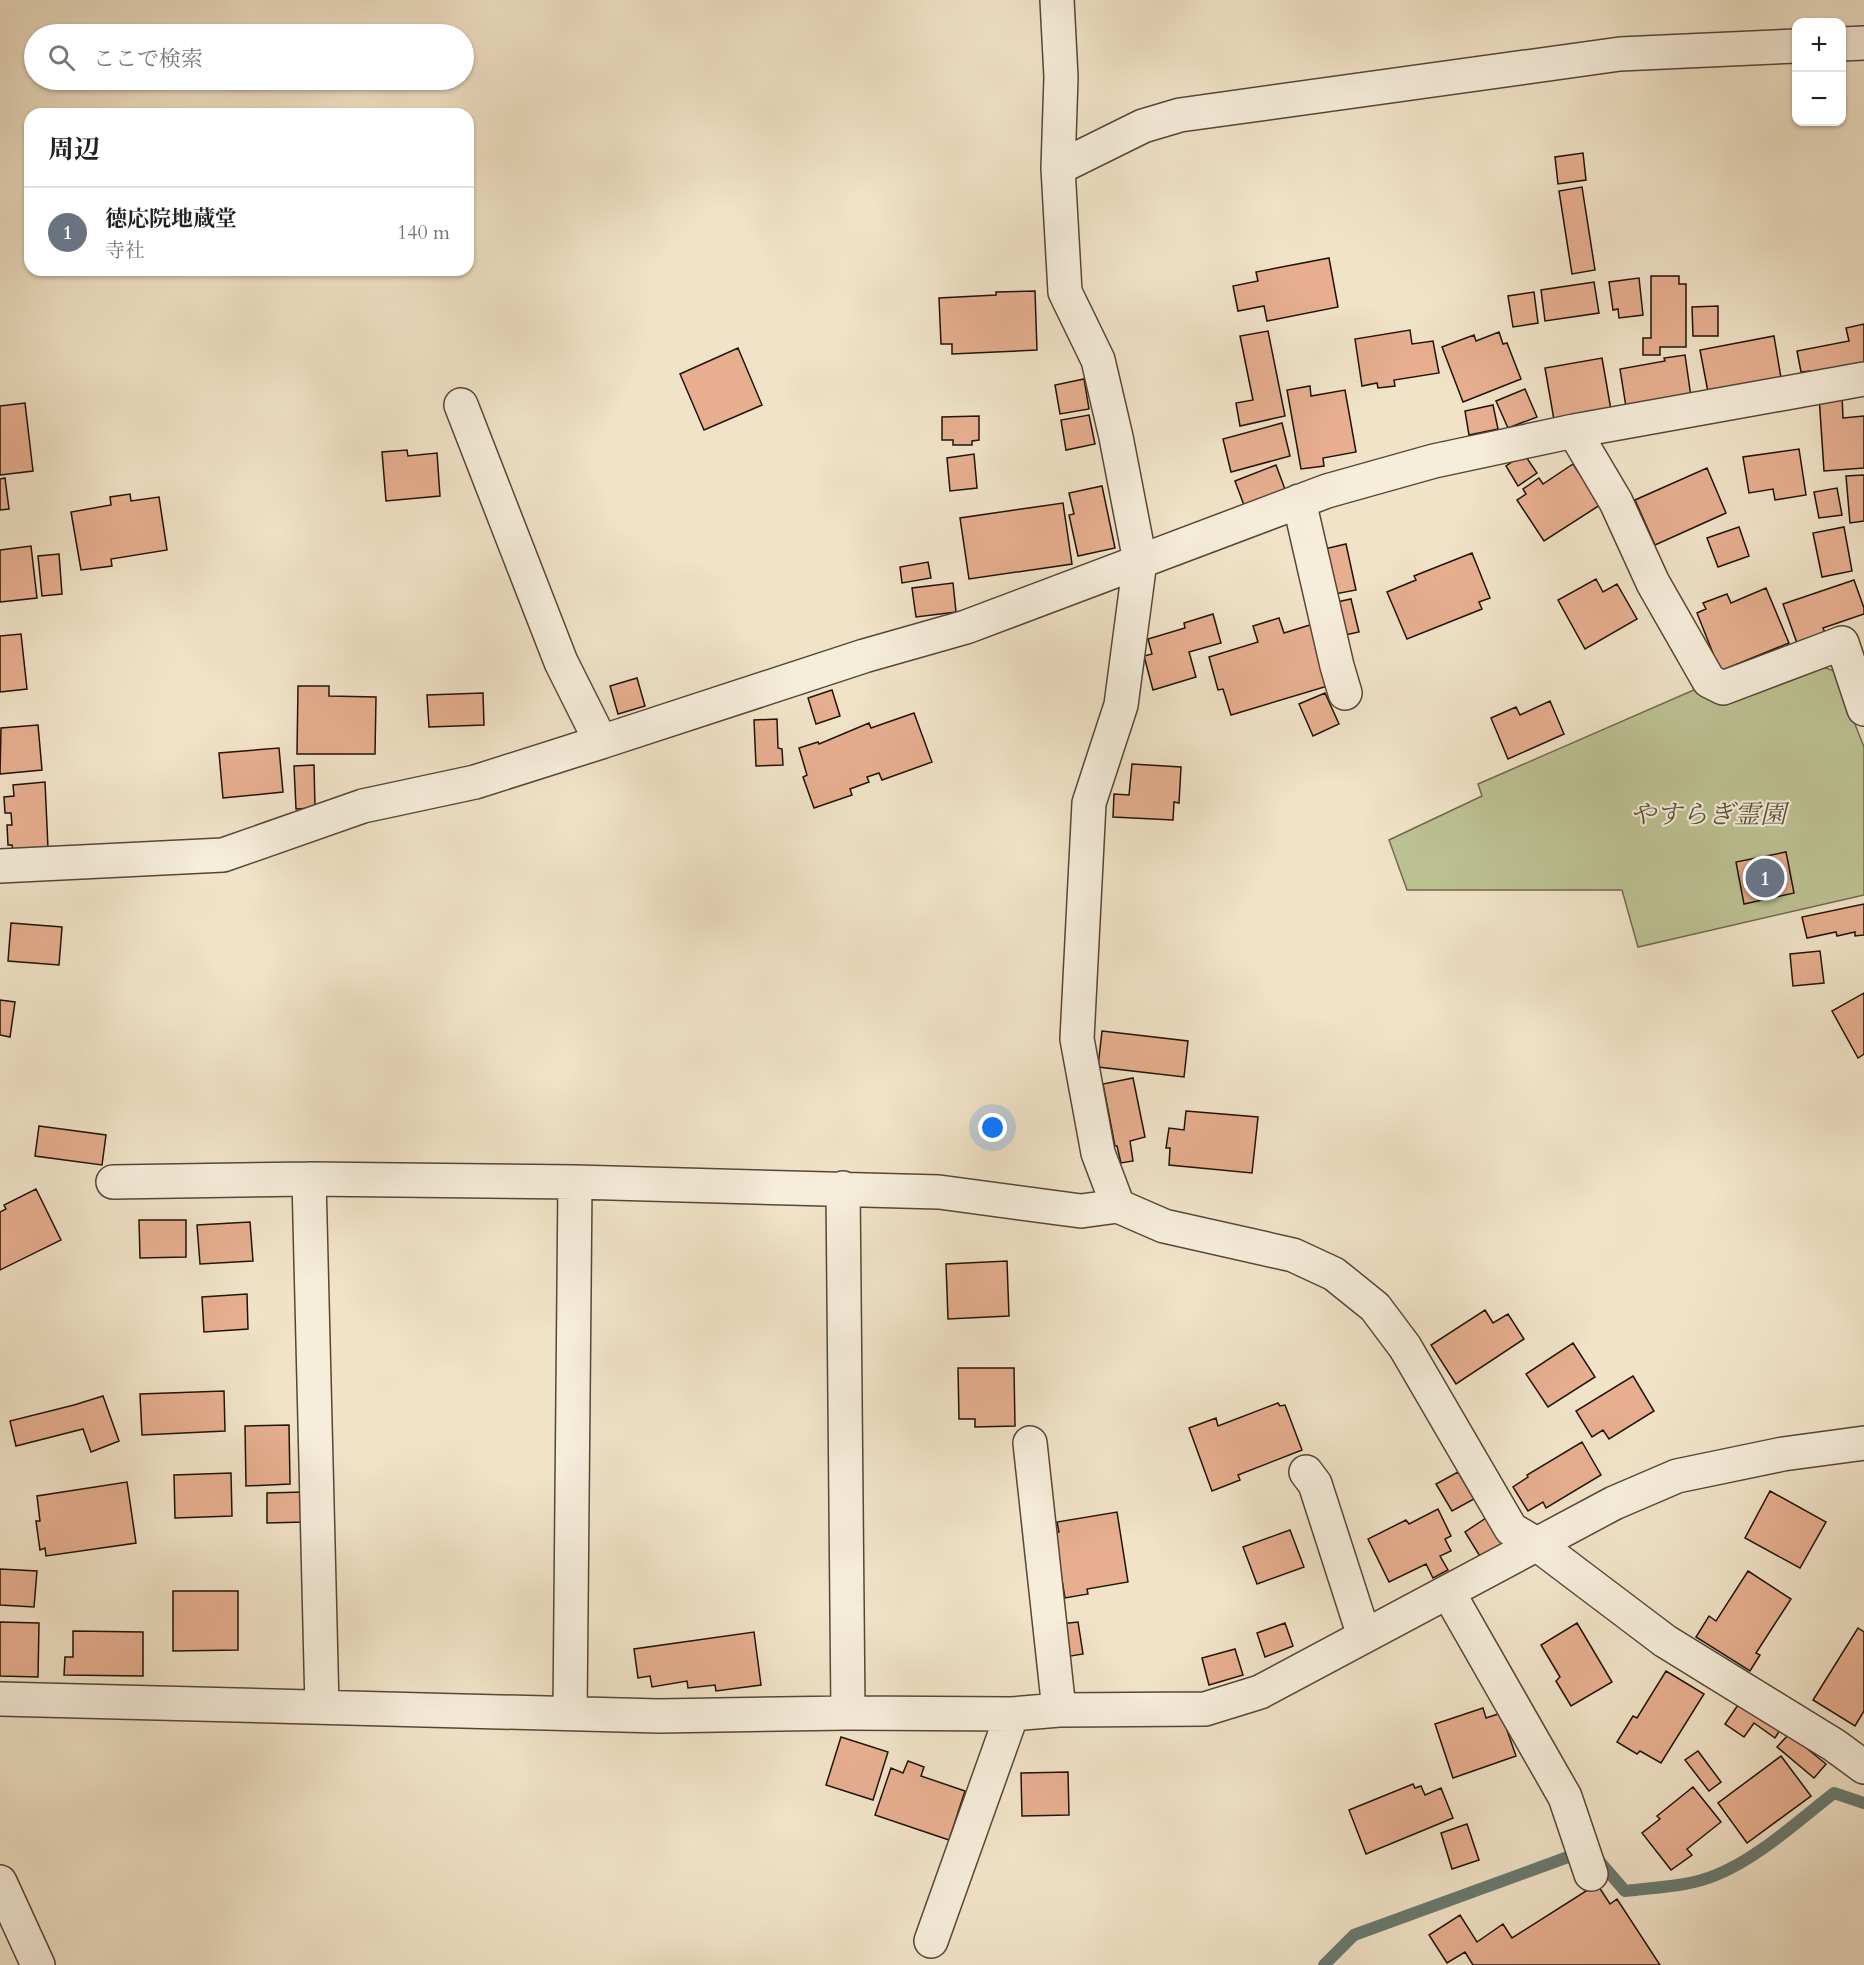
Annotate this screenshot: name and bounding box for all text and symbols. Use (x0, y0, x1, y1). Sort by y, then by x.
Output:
map controls (1792, 18, 1846, 126)
button: + (1792, 18, 1846, 72)
search box (24, 24, 474, 90)
icon: search (45, 41, 78, 74)
text: ここで検索 (93, 44, 203, 74)
button: − (1792, 72, 1846, 126)
text: 周辺 (48, 132, 100, 167)
text: 徳応院地蔵堂 (105, 204, 237, 234)
text: 1 (62, 219, 73, 246)
text: 140 m (397, 219, 450, 246)
text: 寺社 (105, 237, 145, 264)
park label: やすらぎ霊園 (1630, 797, 1790, 832)
pin: 1 (1746, 856, 1784, 900)
your location (978, 1113, 1007, 1142)

